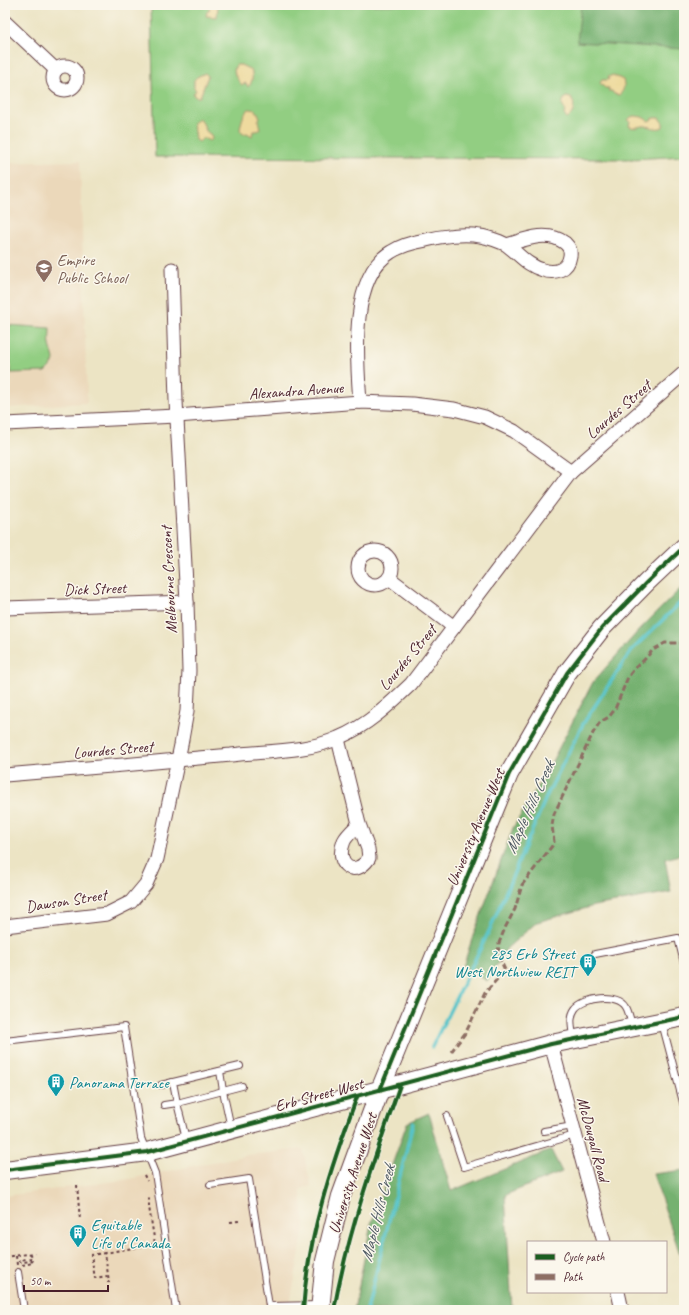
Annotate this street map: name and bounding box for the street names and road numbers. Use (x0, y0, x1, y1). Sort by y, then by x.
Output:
street label: Lourdes Street (582, 374, 657, 443)
street label: Alexandra Avenue (248, 378, 346, 404)
street label: Melbourne Crescent (156, 523, 182, 634)
street label: Dick Street (64, 578, 128, 600)
street label: Lourdes Street (374, 619, 443, 695)
street label: Lourdes Street (72, 736, 156, 763)
street label: University Avenue West (442, 764, 510, 889)
street label: Dawson Street (24, 884, 111, 917)
street label: Erb Street West (273, 1073, 367, 1116)
street label: McDougall Road (572, 1095, 615, 1186)
street label: University Avenue West (324, 1109, 382, 1236)

